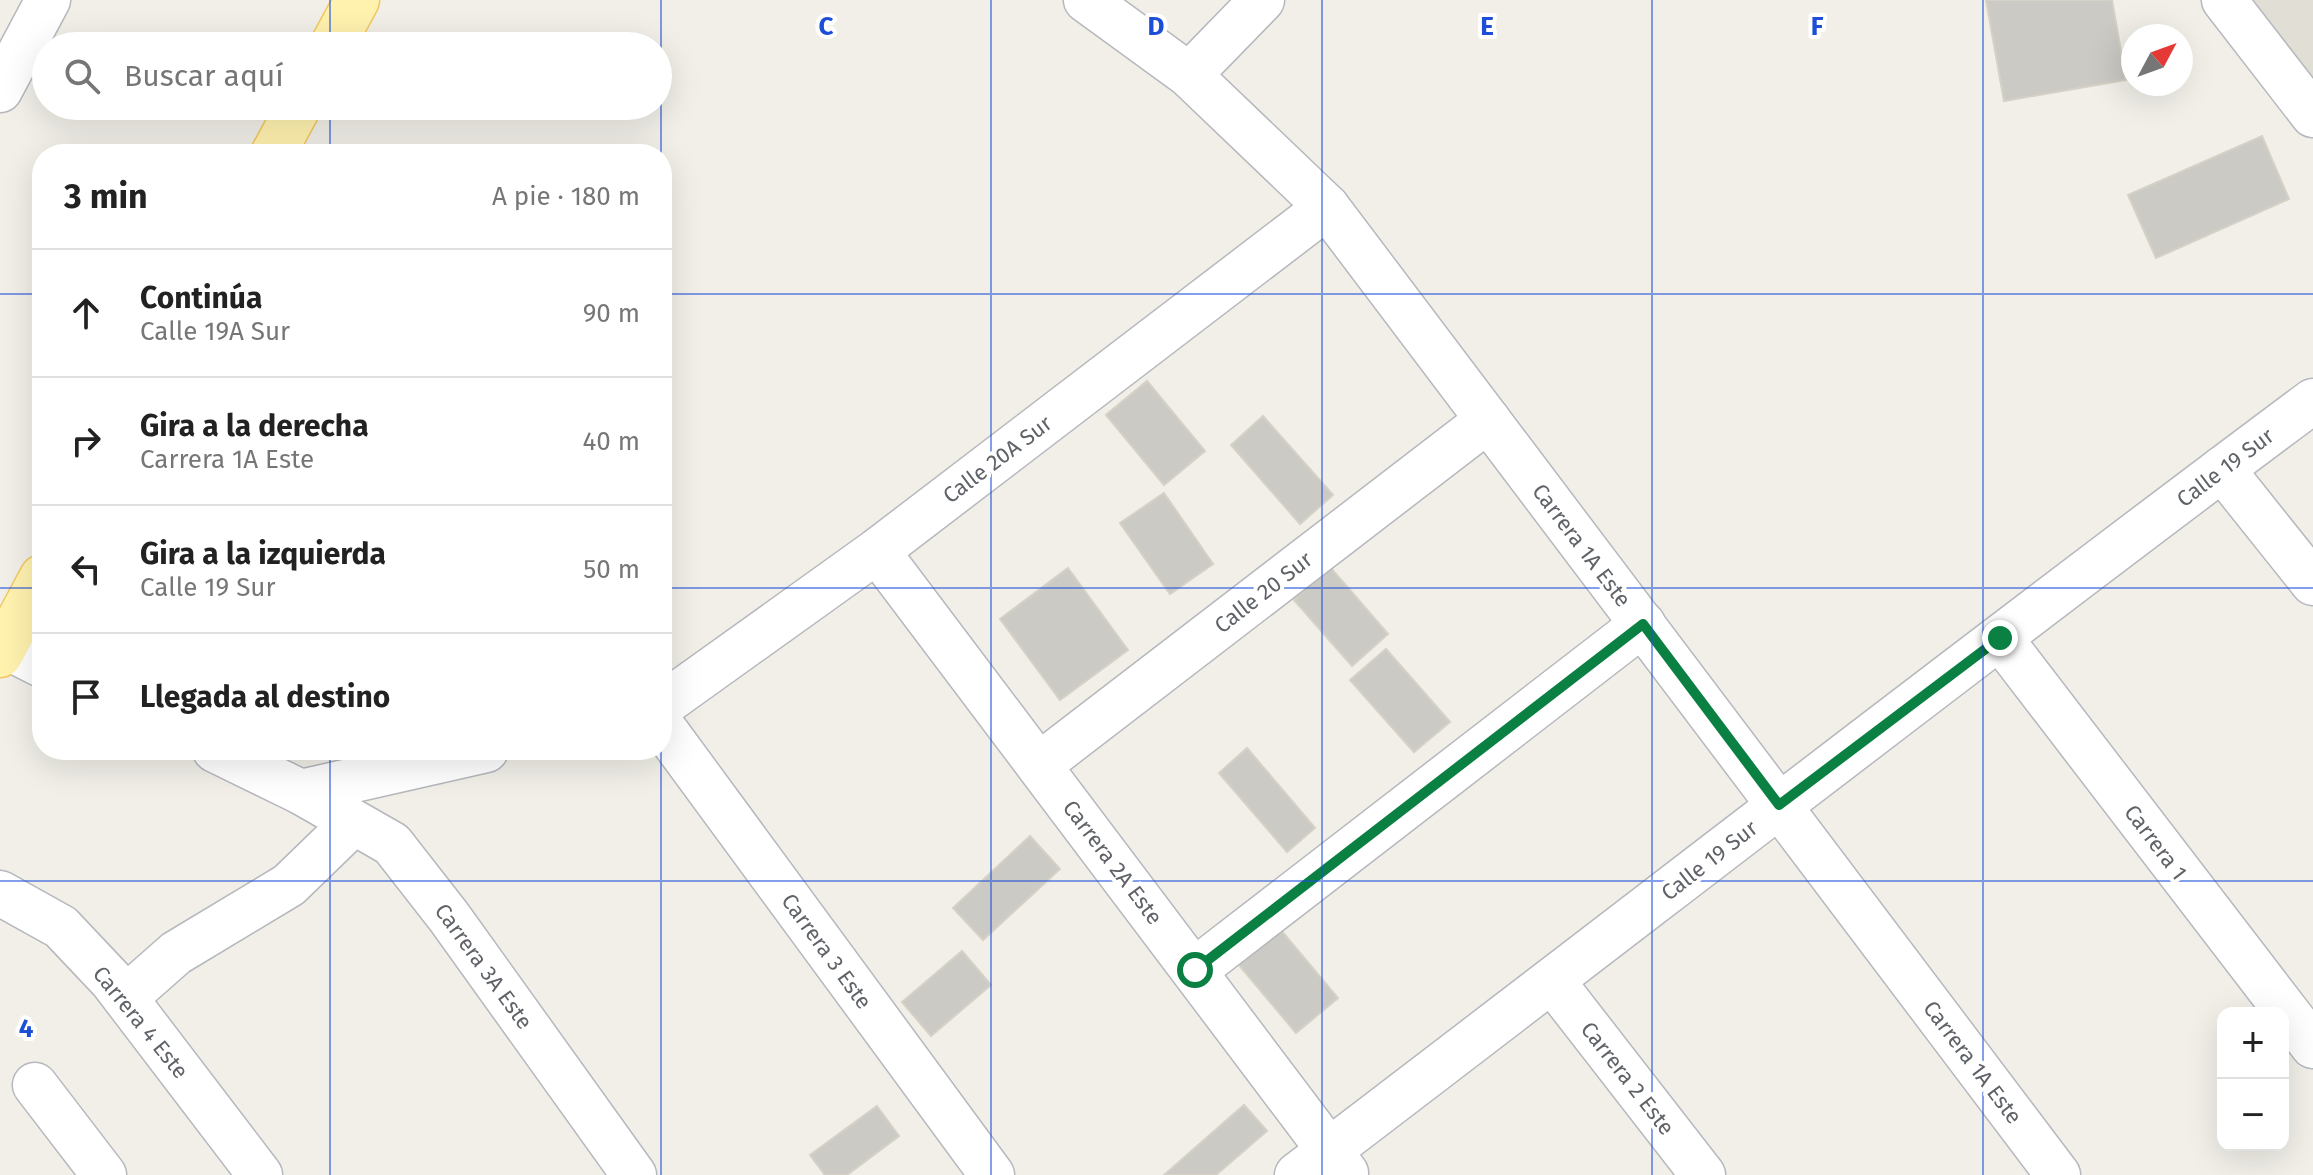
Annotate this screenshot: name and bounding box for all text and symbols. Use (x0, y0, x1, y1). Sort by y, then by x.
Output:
text: C (819, 11, 834, 42)
text: D (1148, 11, 1165, 42)
text: E (1480, 11, 1494, 42)
text: F (1811, 11, 1824, 42)
north arrow (2121, 24, 2193, 96)
search box (32, 32, 672, 120)
icon: search (60, 54, 104, 98)
text: Buscar aquí (124, 58, 284, 94)
text: 3 min (64, 176, 148, 217)
text: A pie · 180 m (492, 181, 640, 212)
text: Continúa (140, 280, 262, 316)
icon: ahead (64, 291, 108, 335)
text: 90 m (583, 298, 640, 329)
text: Calle 19A Sur (140, 316, 290, 347)
text: Gira a la derecha (140, 408, 369, 444)
street label: Calle 20A Sur (938, 409, 1057, 509)
icon: right (64, 419, 108, 463)
street label: Calle 19 Sur (2171, 422, 2280, 513)
text: 40 m (582, 426, 640, 457)
text: Carrera 1A Este (140, 444, 314, 475)
street label: Carrera 1A Este (1526, 478, 1637, 612)
text: Gira a la izquierda (140, 536, 386, 572)
street label: Calle 20 Sur (1209, 546, 1318, 639)
icon: left (64, 547, 108, 591)
text: 50 m (583, 554, 640, 585)
text: Calle 19 Sur (140, 572, 276, 603)
route end (1982, 620, 2018, 656)
icon: arrive (64, 675, 108, 719)
text: Llegada al destino (140, 679, 390, 715)
street label: Carrera 2A Este (1057, 795, 1168, 930)
street label: Carrera 1 (2119, 799, 2193, 885)
street label: Calle 19 Sur (1656, 814, 1763, 906)
street label: Carrera 3 Este (776, 888, 878, 1014)
street label: Carrera 3A Este (429, 898, 538, 1034)
route start (1177, 952, 1213, 988)
street label: Carrera 4 Este (87, 961, 194, 1084)
street label: Carrera 1A Este (1917, 995, 2028, 1129)
map controls (2217, 1007, 2289, 1151)
button: + (2217, 1007, 2289, 1079)
text: 4 (19, 1013, 34, 1044)
street label: Carrera 2 Este (1575, 1016, 1680, 1140)
button: − (2217, 1079, 2289, 1151)

